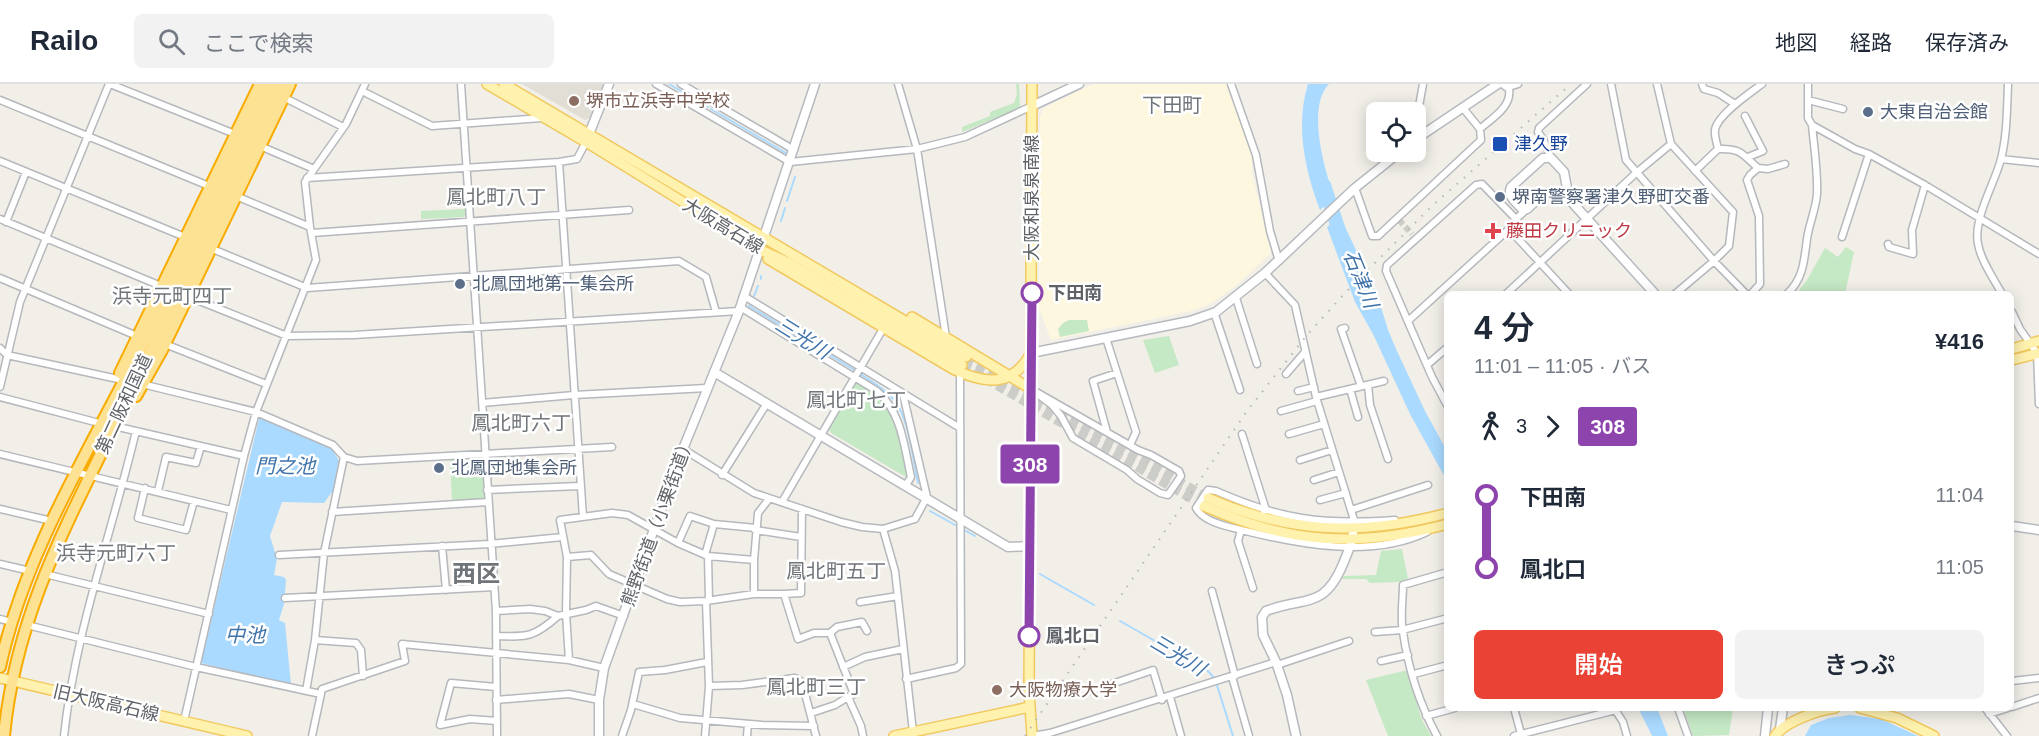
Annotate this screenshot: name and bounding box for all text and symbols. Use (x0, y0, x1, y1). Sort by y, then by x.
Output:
search box (134, 14, 554, 68)
text: Railo (30, 25, 98, 56)
icon: search (155, 25, 188, 58)
text: ここで検索 (203, 31, 313, 56)
text: 地図 (1775, 31, 1817, 54)
text: 経路 (1850, 31, 1892, 54)
text: 保存済み (1925, 31, 2009, 54)
place label: 堺市立浜寺中学校 (586, 91, 730, 111)
marker: 堺市立浜寺中学校 (567, 94, 581, 108)
district label: 下田町 (1142, 94, 1202, 116)
map controls (1366, 102, 1426, 162)
button: locate (1366, 102, 1426, 162)
place label: 大東自治会館 (1880, 102, 1988, 122)
marker: 大東自治会館 (1861, 105, 1875, 119)
place label: 津久野 (1514, 134, 1568, 154)
street label: 大阪和泉泉南線 (1022, 135, 1042, 261)
marker: 津久野 (1491, 135, 1509, 153)
district label: 鳳北町八丁 (446, 186, 546, 208)
place label: 堺南警察署津久野町交番 (1512, 187, 1710, 207)
marker: 堺南警察署津久野町交番 (1493, 190, 1507, 204)
street label: 大阪高石線 (679, 194, 767, 258)
place label: 藤田クリニック (1506, 221, 1632, 241)
marker: 藤田クリニック (1484, 222, 1502, 240)
water label: 石津川 (1340, 247, 1383, 313)
place label: 北鳳団地第一集会所 (472, 274, 634, 294)
marker: 北鳳団地第一集会所 (453, 277, 467, 291)
marker: 下田南 (1021, 282, 1043, 304)
place label: 下田南 (1048, 283, 1102, 303)
district label: 浜寺元町四丁 (112, 285, 232, 307)
text: 4 分 (1474, 309, 1535, 346)
water label: 三光川 (772, 313, 836, 364)
text: ¥416 (1935, 329, 1984, 354)
street label: 第二阪和国道 (92, 351, 156, 457)
text: 11:01 – 11:05 · バス (1474, 355, 1651, 377)
district label: 鳳北町七丁 (806, 389, 906, 411)
icon: walk (1474, 410, 1507, 443)
icon: forward (1536, 410, 1569, 443)
district label: 鳳北町六丁 (471, 412, 571, 434)
text: 3 (1516, 415, 1527, 437)
text: 308 (1590, 415, 1625, 438)
street label: 熊野街道（小栗街道） (618, 433, 698, 609)
line badge: 308 (996, 444, 1064, 484)
text: 308 (1012, 453, 1048, 476)
water label: 門之池 (255, 455, 317, 477)
place label: 北鳳団地集会所 (451, 458, 577, 478)
marker: 北鳳団地集会所 (432, 461, 446, 475)
text: 11:04 (1935, 484, 1984, 506)
text: 下田南 (1520, 485, 1586, 510)
district label: 浜寺元町六丁 (56, 542, 176, 564)
text: 11:05 (1935, 556, 1984, 578)
text: 鳳北口 (1520, 557, 1586, 582)
district label: 西区 (452, 560, 500, 587)
district label: 鳳北町五丁 (786, 560, 886, 582)
water label: 中池 (225, 624, 267, 646)
marker: 鳳北口 (1018, 625, 1040, 647)
place label: 鳳北口 (1046, 626, 1100, 646)
water label: 三光川 (1147, 630, 1211, 681)
button: 開始 (1474, 630, 1723, 699)
button: きっぷ (1735, 630, 1984, 699)
district label: 鳳北町三丁 (766, 676, 866, 698)
place label: 大阪物療大学 (1009, 680, 1117, 700)
street label: 旧大阪高石線 (51, 681, 161, 725)
marker: 大阪物療大学 (990, 683, 1004, 697)

